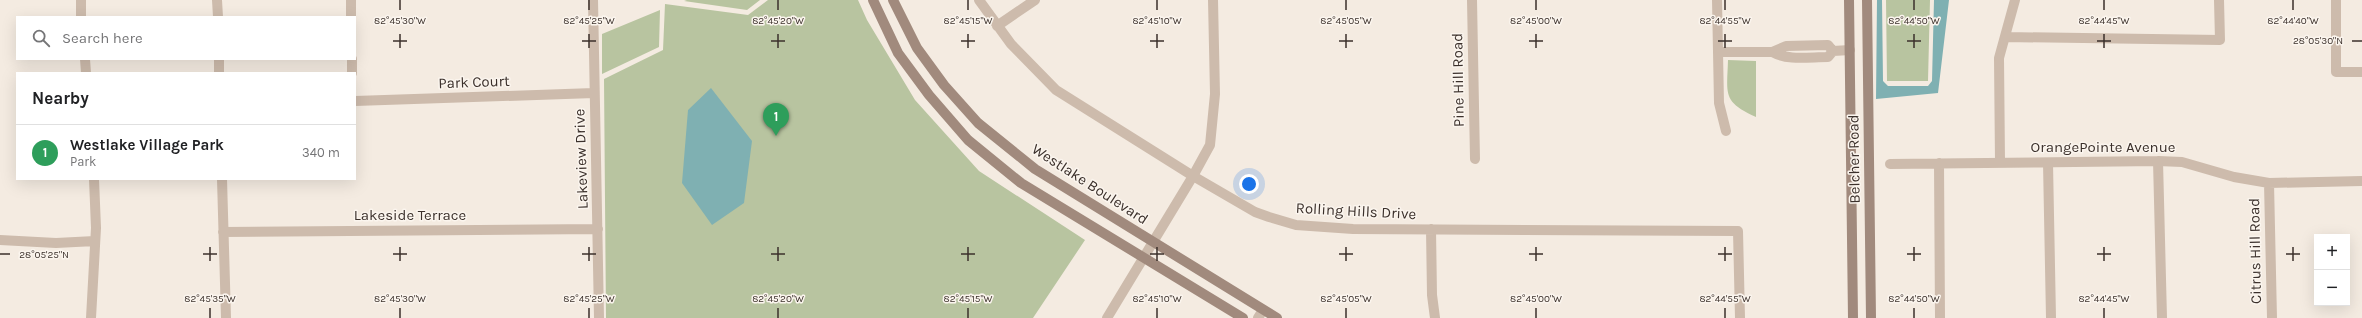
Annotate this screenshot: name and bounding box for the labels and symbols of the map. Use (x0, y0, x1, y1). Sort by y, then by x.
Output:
text: 82°45'30"W (374, 15, 426, 27)
text: 82°45'25"W (563, 15, 615, 27)
text: 82°45'20"W (752, 15, 804, 27)
text: 82°45'15"W (944, 15, 992, 27)
text: 82°45'10"W (1132, 15, 1182, 27)
text: 82°45'05"W (1320, 15, 1372, 27)
text: 82°45'00"W (1510, 15, 1562, 27)
text: 82°44'55"W (1699, 15, 1751, 27)
text: 82°44'50"W (1888, 15, 1940, 27)
text: 82°44'45"W (2078, 15, 2130, 27)
text: 82°44'40"W (2267, 15, 2319, 27)
street label: Pine Hill Road (1448, 33, 1468, 127)
text: 28°05'30"N (2293, 35, 2343, 47)
street label: Park Court (438, 72, 510, 92)
pin: 1 (763, 103, 789, 136)
street label: Lakeview Drive (570, 108, 592, 210)
street label: Belcher Road (1844, 114, 1864, 204)
street label: OrangePointe Avenue (2031, 138, 2175, 156)
street label: Westlake Boulevard (1029, 140, 1151, 228)
your location (1239, 174, 1259, 194)
street label: Citrus Hill Road (2245, 198, 2265, 304)
street label: Rolling Hills Drive (1295, 199, 1417, 223)
street label: Lakeside Terrace (354, 206, 466, 224)
text: 28°05'25"N (19, 249, 69, 261)
text: 82°45'35"W (184, 293, 236, 305)
text: 82°45'30"W (374, 293, 426, 305)
text: 82°45'25"W (563, 293, 615, 305)
text: 82°45'20"W (752, 293, 804, 305)
text: 82°45'15"W (944, 293, 992, 305)
text: 82°45'10"W (1132, 293, 1182, 305)
text: 82°45'05"W (1320, 293, 1372, 305)
text: 82°45'00"W (1510, 293, 1562, 305)
text: 82°44'55"W (1699, 293, 1751, 305)
text: 82°44'50"W (1888, 293, 1940, 305)
text: 82°44'45"W (2078, 293, 2130, 305)

